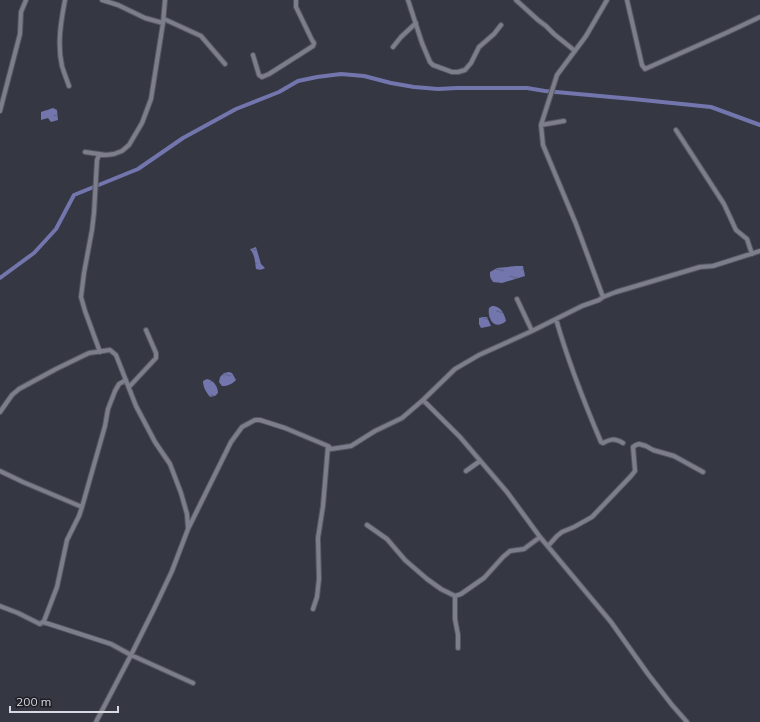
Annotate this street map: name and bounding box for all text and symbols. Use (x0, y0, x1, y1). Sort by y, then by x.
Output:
scale bar (10, 688, 118, 714)
text: 200 m (16, 694, 51, 709)

